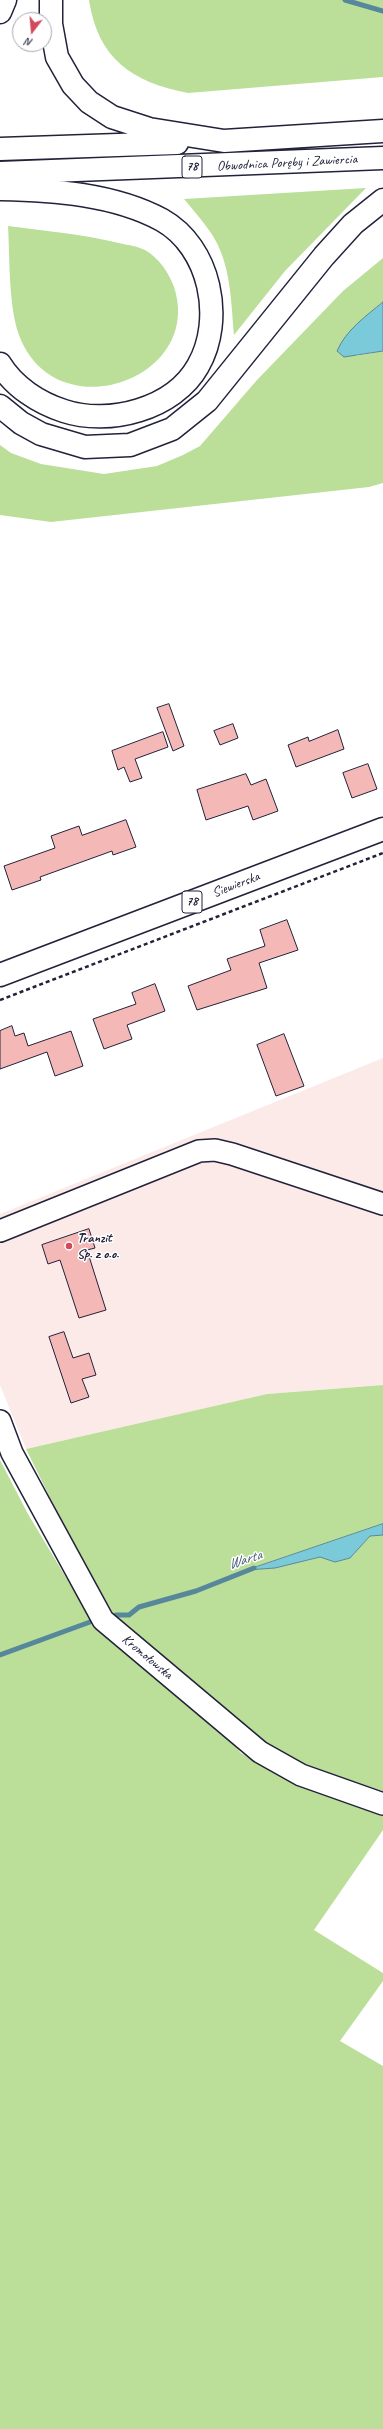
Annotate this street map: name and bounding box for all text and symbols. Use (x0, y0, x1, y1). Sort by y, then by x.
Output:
north arrow (12, 12, 52, 52)
text: N (24, 35, 34, 50)
street label: Obwodnica Poręby i Zawiercia (216, 151, 358, 175)
road number: 78 (182, 156, 202, 178)
street label: Siewierska (210, 868, 262, 902)
road number: 78 (182, 891, 202, 913)
place label: Tranzit Sp. z o.o. (77, 1230, 119, 1262)
marker: Tranzit Sp. z o.o. (64, 1241, 74, 1251)
water label: Warta (226, 1546, 264, 1574)
street label: Kromołowska (118, 1631, 176, 1683)

